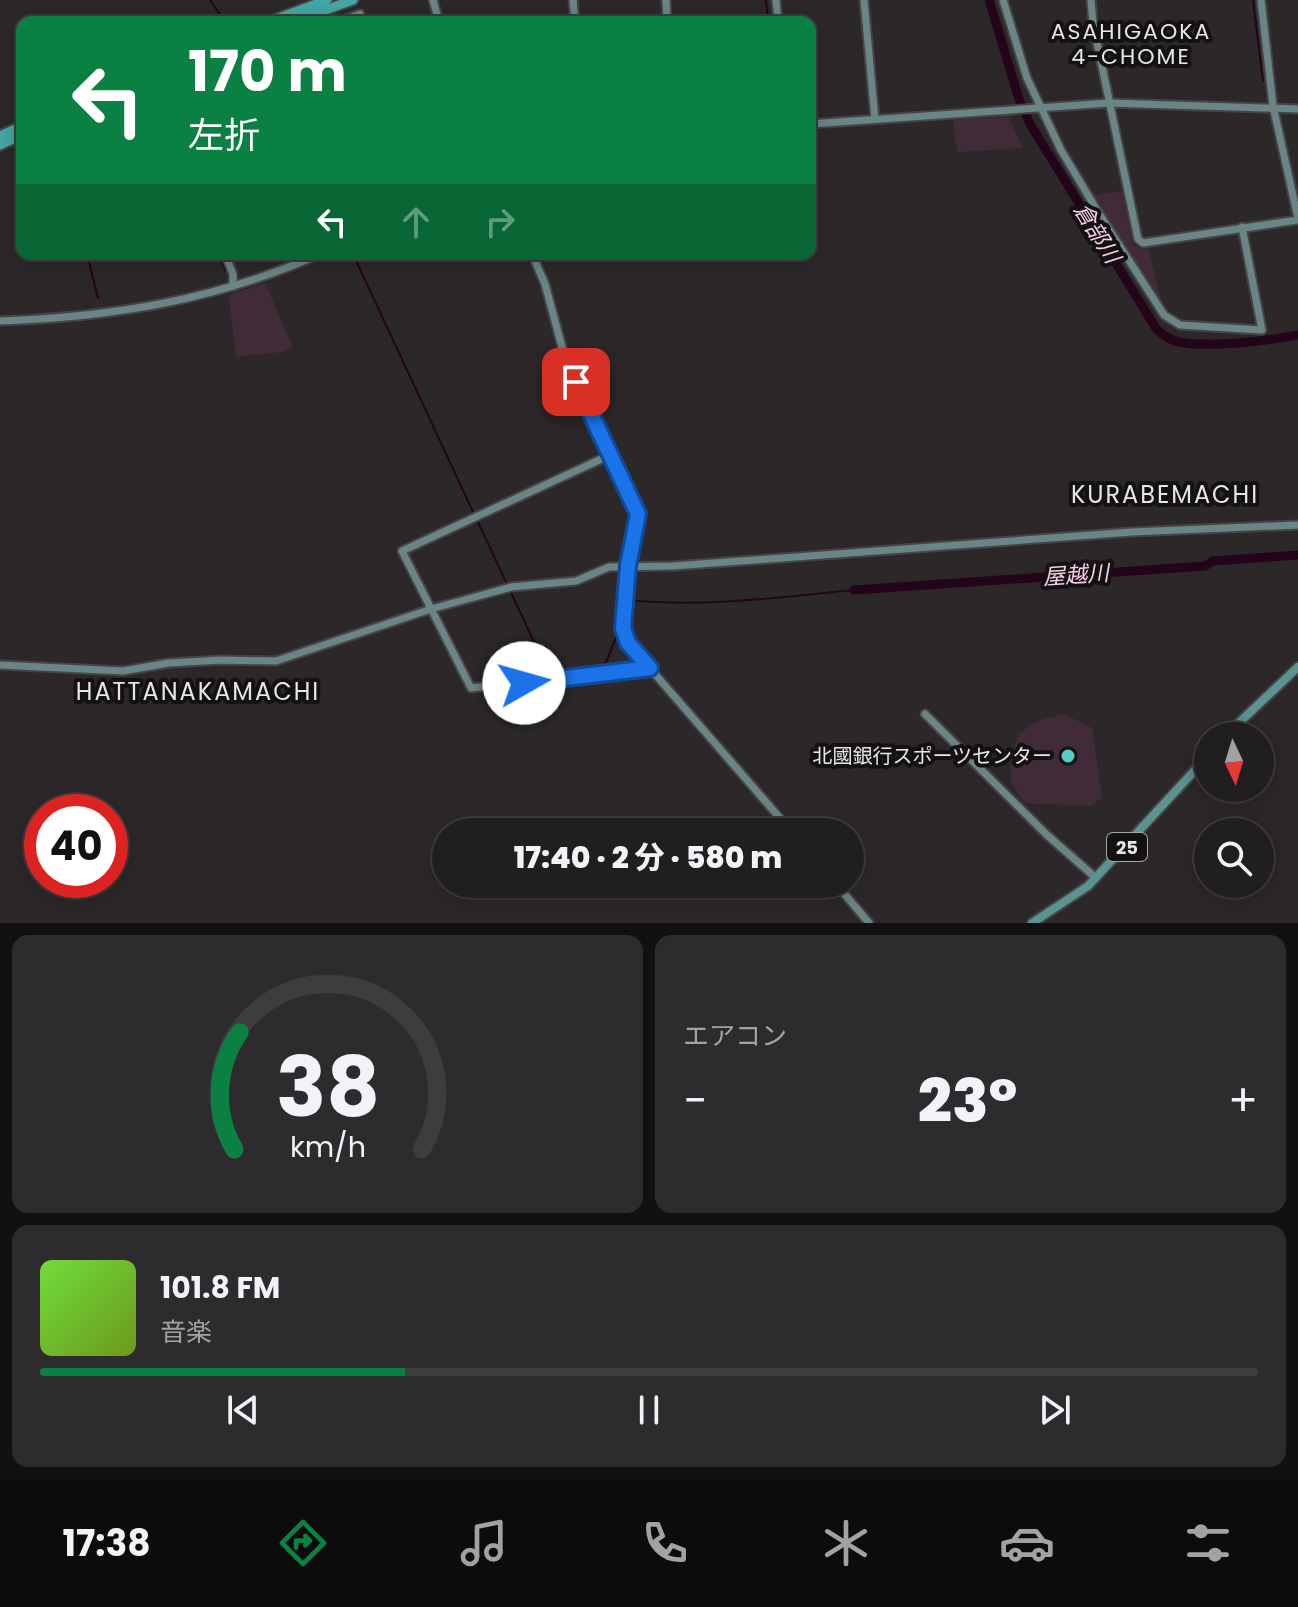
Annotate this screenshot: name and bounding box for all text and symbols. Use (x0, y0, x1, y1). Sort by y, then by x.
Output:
district label: ASAHIGAOKA 4-CHOME (1051, 16, 1211, 72)
text: 170 m (188, 32, 347, 111)
icon: left (56, 48, 160, 152)
text: 左折 (188, 110, 260, 161)
water label: 倉部川 (1066, 197, 1129, 271)
icon: left (310, 200, 354, 244)
icon: ahead (394, 200, 438, 244)
icon: right (478, 200, 522, 244)
pin (542, 348, 610, 416)
icon: arrive (554, 360, 598, 404)
district label: KURABEMACHI (1071, 478, 1259, 511)
water label: 屋越川 (1042, 557, 1112, 593)
position arrow (482, 641, 566, 725)
district label: HATTANAKAMACHI (76, 675, 320, 708)
north arrow (1194, 722, 1274, 802)
map controls (1194, 722, 1274, 898)
place label: 北國銀行スポーツセンター (812, 742, 1052, 770)
marker: 北國銀行スポーツセンター (1059, 747, 1077, 765)
speed limit sign: 40 (24, 794, 128, 898)
button: search (1194, 818, 1274, 898)
road number: 25 (1107, 833, 1147, 861)
text: 17:40 · 2 分 · 580 m (514, 836, 782, 879)
text: エアコン (683, 1018, 787, 1054)
text: 38 (275, 1029, 380, 1145)
text: 23° (918, 1059, 1017, 1143)
text: − (683, 1070, 707, 1131)
text: + (1228, 1070, 1258, 1131)
text: km/h (289, 1127, 366, 1167)
text: 101.8 FM (160, 1266, 280, 1309)
text: 音楽 (160, 1314, 212, 1350)
icon: previous (221, 1388, 265, 1432)
icon: pause (627, 1388, 671, 1432)
icon: next (1033, 1388, 1077, 1432)
icon: directions (275, 1515, 331, 1571)
icon: music (456, 1515, 512, 1571)
icon: phone (637, 1515, 693, 1571)
icon: climate (818, 1515, 874, 1571)
icon: car (999, 1515, 1055, 1571)
icon: filters (1180, 1515, 1236, 1571)
text: 17:38 (62, 1518, 151, 1569)

